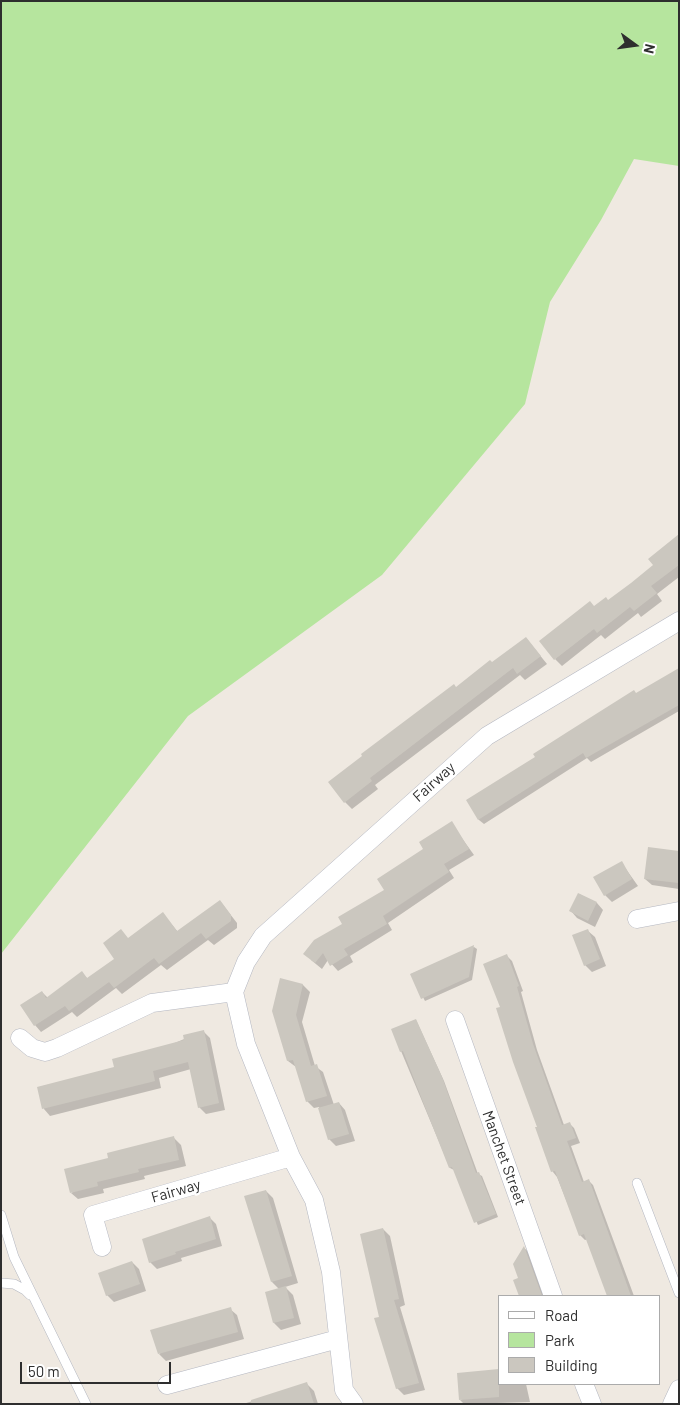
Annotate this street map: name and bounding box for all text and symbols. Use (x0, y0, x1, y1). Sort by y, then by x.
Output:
north arrow (610, 20, 660, 70)
text: N (641, 42, 659, 55)
street label: Fairway (409, 758, 459, 806)
street label: Manchet Street (479, 1108, 529, 1208)
street label: Fairway (149, 1175, 203, 1207)
legend (498, 1295, 660, 1385)
text: Road (545, 1306, 578, 1324)
text: Park (545, 1331, 574, 1349)
scale bar (22, 1352, 174, 1384)
text: Building (545, 1356, 598, 1374)
text: 50 m (28, 1362, 60, 1380)

